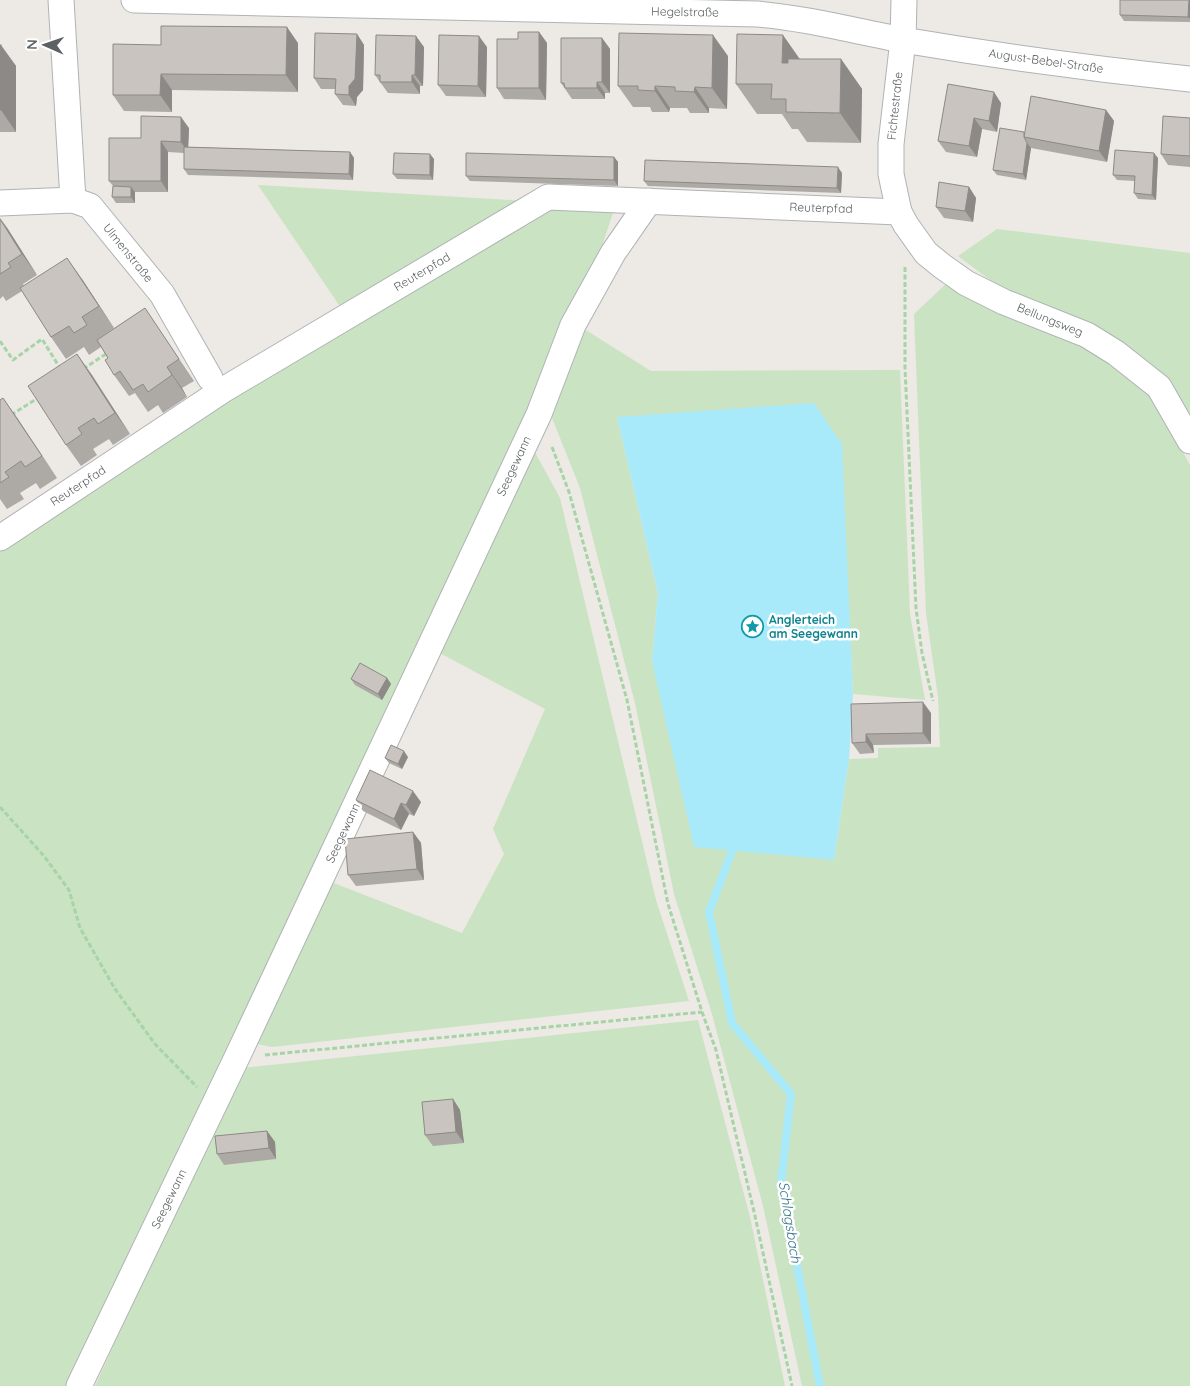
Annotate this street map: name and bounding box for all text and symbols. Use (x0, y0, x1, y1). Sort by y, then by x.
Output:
street label: Hegelstraße (651, 3, 719, 20)
north arrow (20, 20, 70, 70)
text: N (23, 39, 41, 50)
street label: August-Bebel-Straße (988, 45, 1105, 76)
street label: Fichtestraße (883, 71, 906, 141)
street label: Reuterpfad (789, 199, 853, 216)
street label: Ulmenstraße (100, 220, 157, 285)
street label: Reuterpfad (391, 249, 453, 294)
street label: Bellungsweg (1015, 299, 1085, 340)
street label: Seegewann (493, 433, 534, 498)
street label: Reuterpfad (47, 462, 108, 509)
place label: Anglerteich am Seegewann (769, 612, 858, 641)
place icon: Anglerteich am Seegewann (741, 615, 765, 639)
street label: Seegewann (322, 800, 363, 865)
street label: Seegewann (148, 1167, 189, 1231)
water label: Schlagsbach (775, 1180, 805, 1265)

